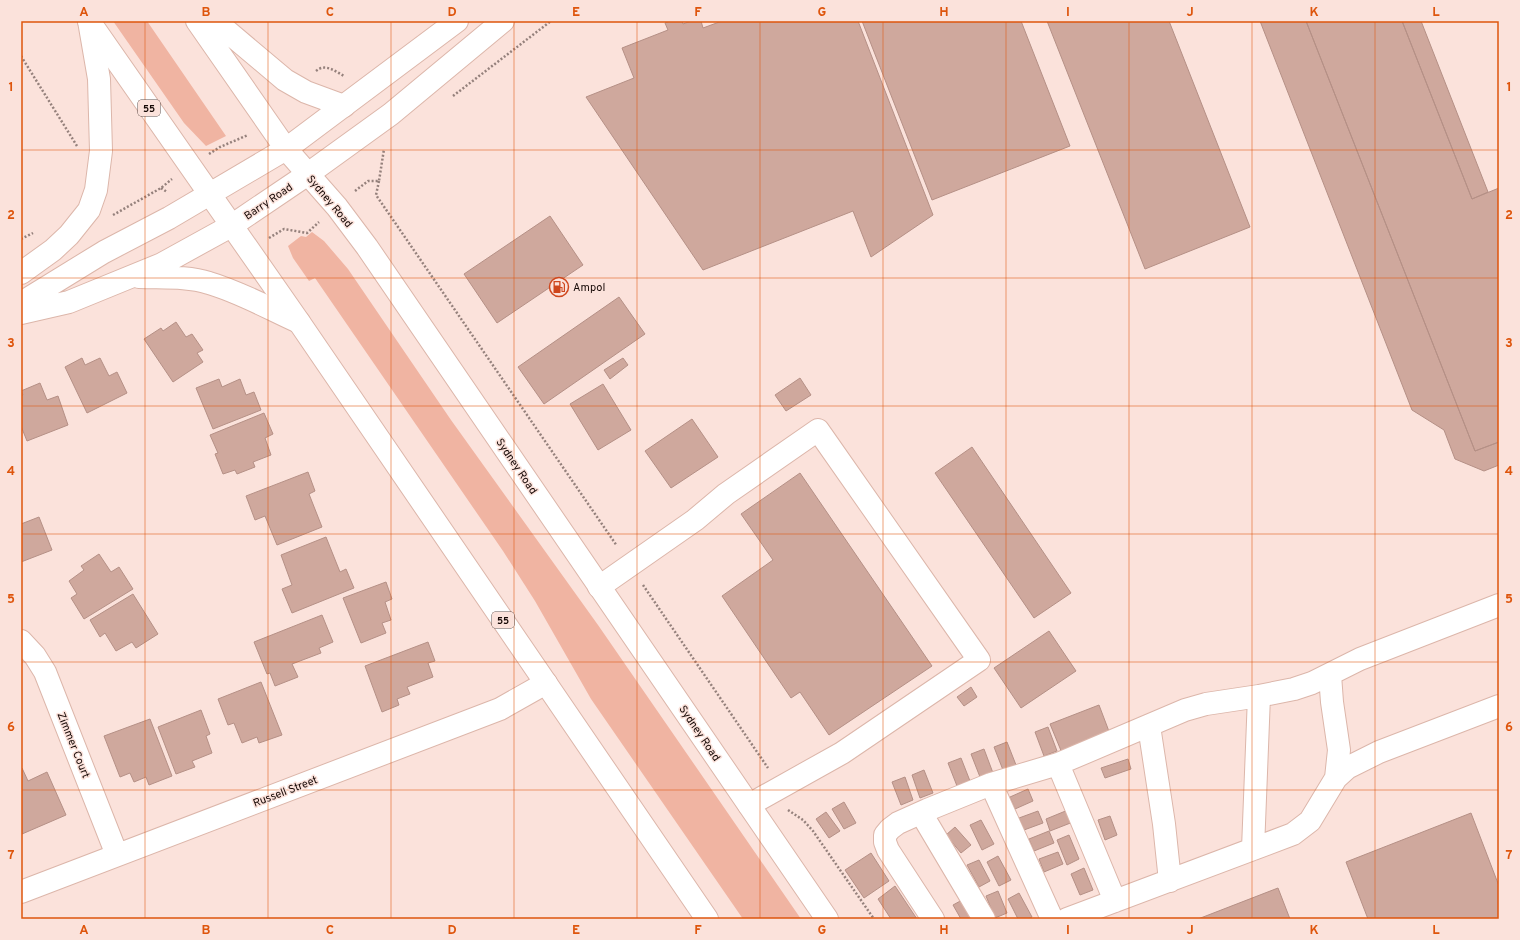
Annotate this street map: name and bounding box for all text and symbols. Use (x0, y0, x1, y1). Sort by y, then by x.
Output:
text: A (79, 5, 89, 21)
text: B (202, 5, 211, 21)
text: C (326, 5, 334, 21)
text: D (447, 5, 457, 21)
text: E (572, 5, 580, 21)
text: F (694, 5, 702, 21)
text: G (818, 5, 827, 21)
text: H (939, 5, 949, 21)
text: I (1066, 5, 1070, 21)
text: J (1186, 5, 1194, 21)
text: K (1309, 5, 1319, 21)
text: L (1432, 5, 1440, 21)
text: 1 (8, 80, 14, 96)
text: 1 (1506, 80, 1512, 96)
road number: 55 (138, 100, 160, 116)
street label: Sydney Road (303, 173, 355, 231)
street label: Barry Road (242, 180, 296, 223)
text: 2 (7, 208, 15, 224)
text: 2 (1505, 208, 1513, 224)
fuel station icon: Ampol (548, 276, 570, 298)
place label: Ampol (573, 281, 605, 295)
text: 3 (7, 336, 15, 352)
text: 3 (1505, 336, 1513, 352)
street label: Sydney Road (492, 436, 540, 497)
text: 4 (7, 464, 15, 480)
text: 4 (1505, 464, 1513, 480)
text: 5 (7, 592, 15, 608)
text: 5 (1505, 592, 1513, 608)
road number: 55 (492, 612, 514, 628)
street label: Sydney Road (675, 703, 723, 764)
street label: Zimmer Court (53, 710, 93, 780)
text: 6 (7, 720, 15, 736)
text: 6 (1505, 720, 1513, 736)
street label: Russell Street (251, 773, 320, 811)
text: 7 (8, 848, 15, 864)
text: 7 (1506, 848, 1513, 864)
text: A (79, 923, 89, 939)
text: B (202, 923, 211, 939)
text: C (326, 923, 334, 939)
text: D (447, 923, 457, 939)
text: E (572, 923, 580, 939)
text: F (694, 923, 702, 939)
text: G (818, 923, 827, 939)
text: H (939, 923, 949, 939)
text: I (1066, 923, 1070, 939)
text: J (1186, 923, 1194, 939)
text: K (1309, 923, 1319, 939)
text: L (1432, 923, 1440, 939)

